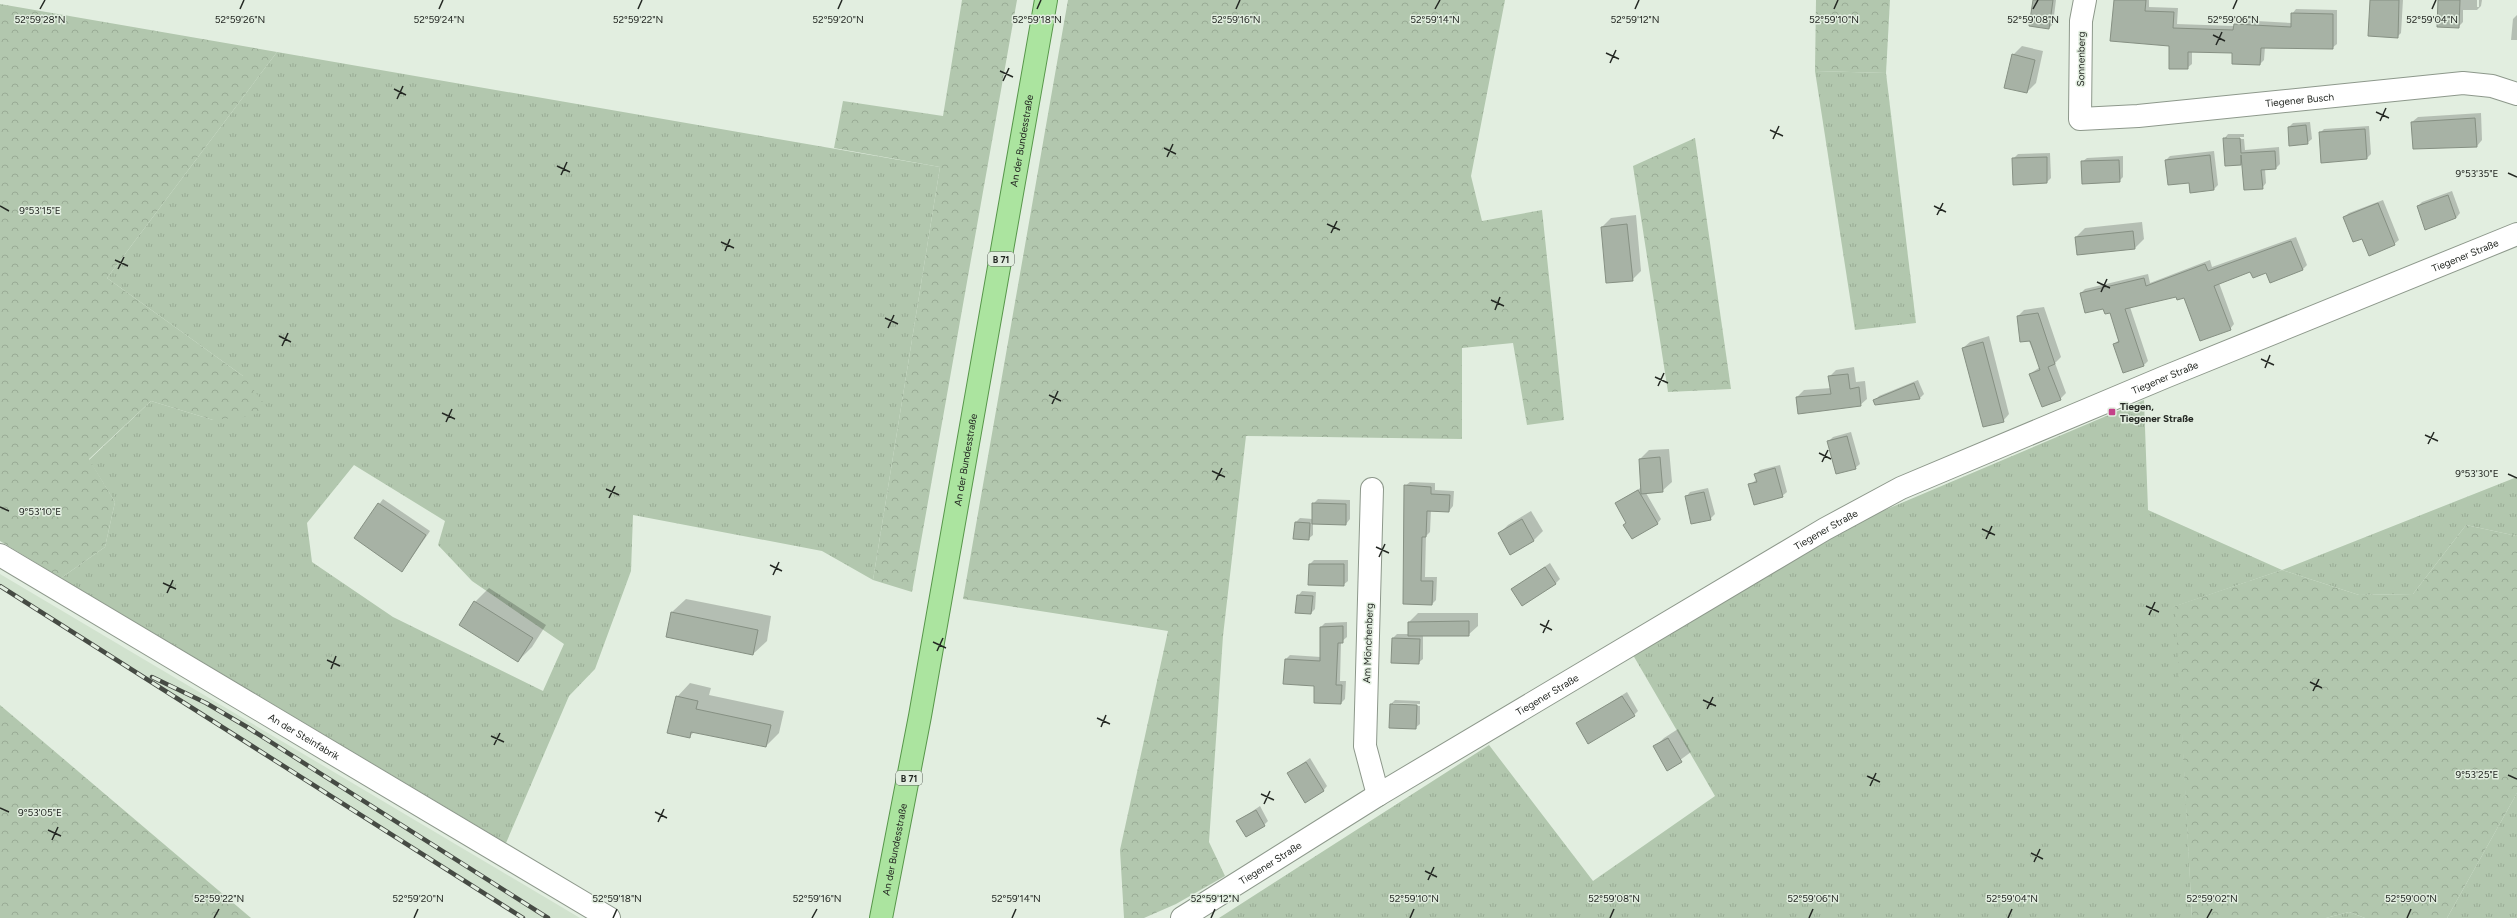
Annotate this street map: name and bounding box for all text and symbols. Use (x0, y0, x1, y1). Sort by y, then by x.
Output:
text: 52°59'28"N (14, 13, 66, 26)
text: 52°59'26"N (215, 13, 265, 26)
text: 52°59'24"N (413, 13, 465, 26)
text: 52°59'22"N (613, 13, 663, 26)
text: 52°59'20"N (812, 13, 864, 26)
text: 52°59'18"N (1012, 13, 1062, 26)
text: 52°59'16"N (1211, 13, 1261, 26)
text: 52°59'14"N (1410, 13, 1460, 26)
text: 52°59'12"N (1610, 13, 1660, 26)
text: 52°59'10"N (1809, 13, 1859, 26)
text: 52°59'08"N (2007, 13, 2059, 26)
text: 52°59'06"N (2207, 13, 2259, 26)
text: 52°59'04"N (2406, 13, 2458, 26)
street label: Sonnenberg (2074, 31, 2088, 86)
street label: Tiegener Busch (2265, 90, 2335, 110)
street label: An der Bundesstraße (1007, 93, 1036, 188)
text: 9°53'35"E (2456, 167, 2499, 180)
text: 9°53'15"E (19, 204, 61, 217)
street label: Tiegener Straße (2429, 236, 2501, 275)
road number: B 71 (988, 252, 1014, 266)
street label: Tiegener Straße (2129, 358, 2201, 397)
place label: Tiegen, Tiegener Straße (2120, 400, 2194, 425)
marker: Tiegen, Tiegener Straße (2107, 407, 2117, 417)
street label: An der Bundesstraße (951, 412, 980, 507)
text: 9°53'30"E (2455, 467, 2499, 480)
text: 9°53'10"E (19, 505, 61, 518)
street label: Tiegener Straße (1791, 506, 1860, 553)
street label: Am Mönchenberg (1360, 603, 1376, 683)
street label: Tiegener Straße (1513, 670, 1581, 718)
street label: An der Steinfabrik (266, 710, 342, 763)
text: 9°53'25"E (2456, 768, 2499, 781)
road number: B 71 (896, 771, 922, 785)
street label: An der Bundesstraße (879, 802, 910, 896)
text: 9°53'05"E (18, 806, 62, 819)
street label: Tiegener Straße (1237, 838, 1304, 887)
text: 52°59'22"N (194, 892, 244, 905)
text: 52°59'20"N (392, 892, 444, 905)
text: 52°59'18"N (592, 892, 642, 905)
text: 52°59'16"N (792, 892, 842, 905)
text: 52°59'14"N (991, 892, 1041, 905)
text: 52°59'12"N (1190, 892, 1240, 905)
text: 52°59'10"N (1389, 892, 1439, 905)
text: 52°59'08"N (1588, 892, 1640, 905)
text: 52°59'06"N (1787, 892, 1839, 905)
text: 52°59'04"N (1986, 892, 2038, 905)
text: 52°59'02"N (2186, 892, 2238, 905)
text: 52°59'00"N (2385, 892, 2437, 905)

